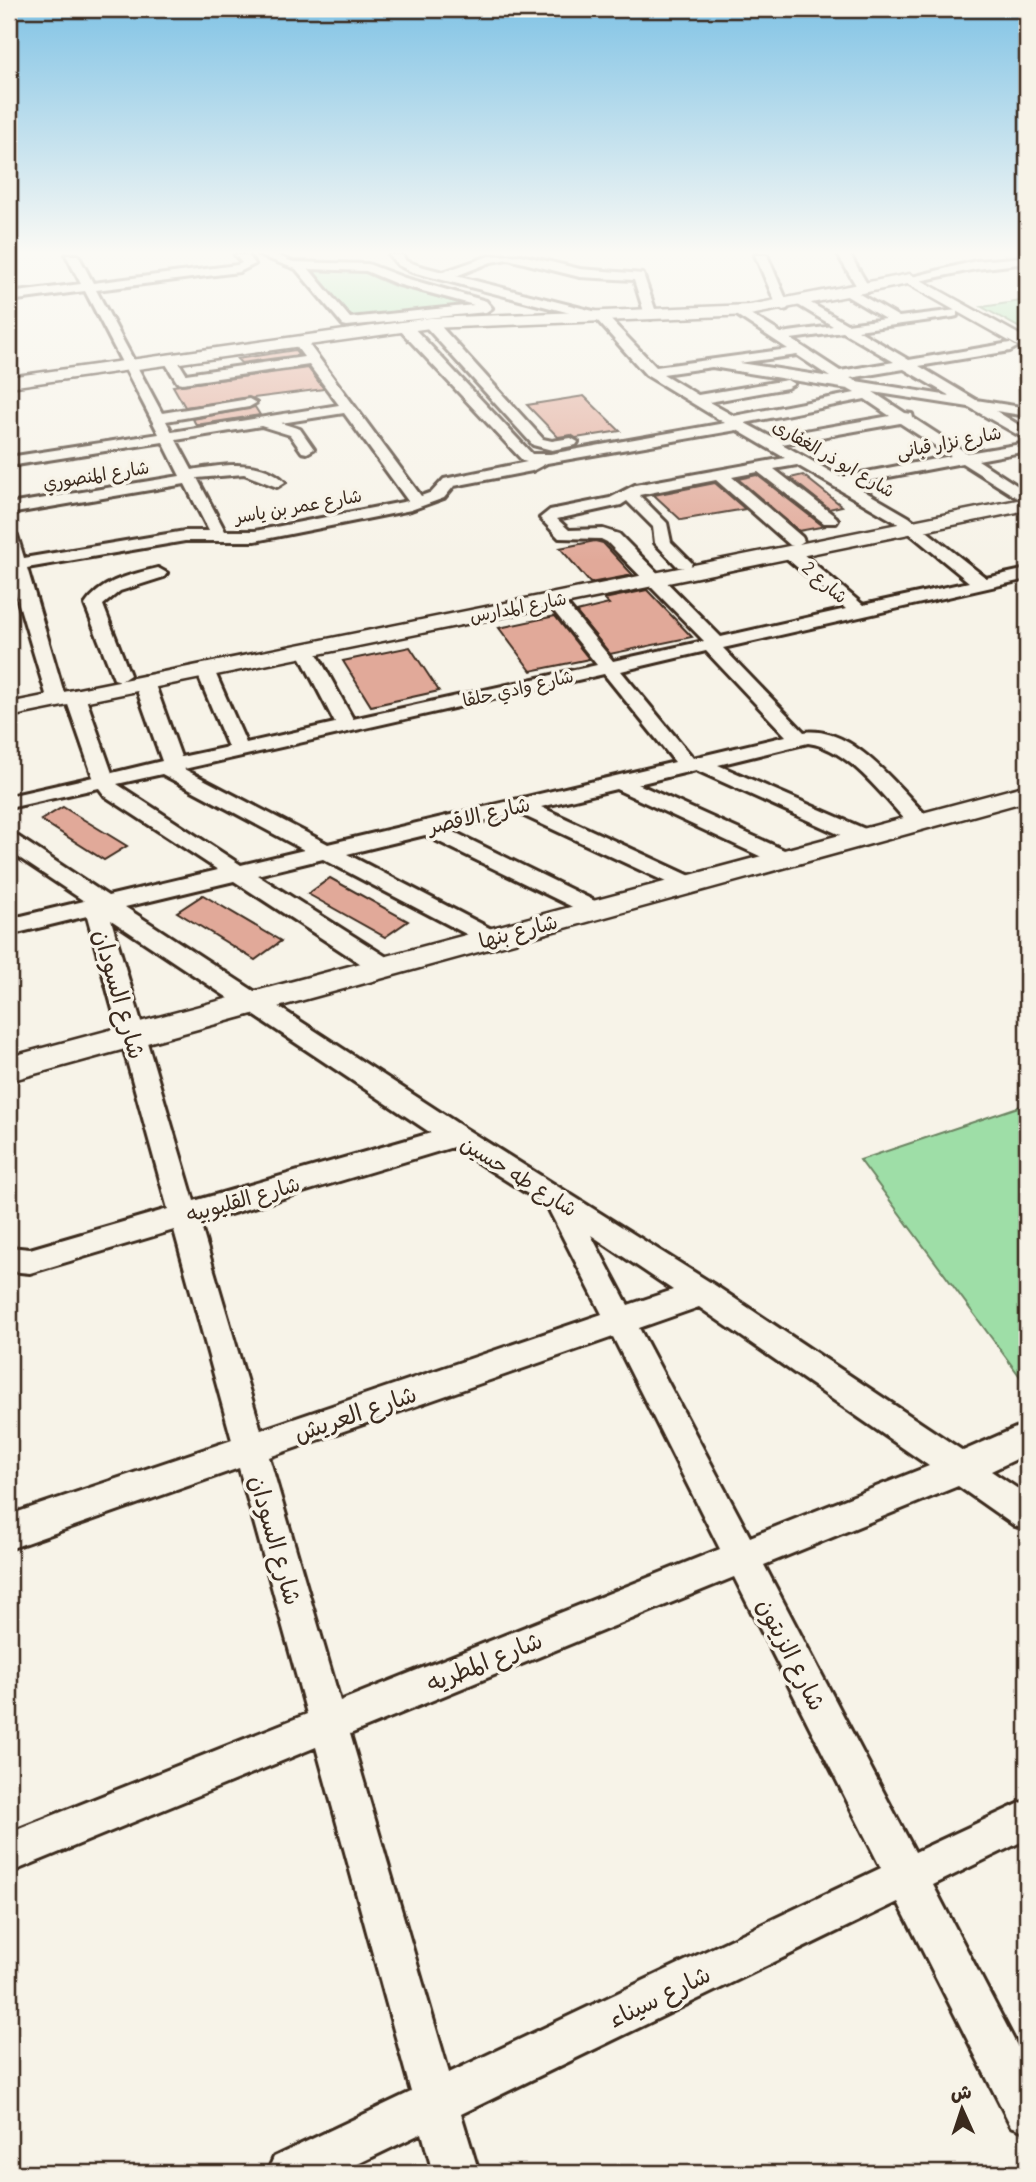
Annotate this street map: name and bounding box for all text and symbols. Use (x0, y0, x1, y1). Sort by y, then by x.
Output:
street label: شارع ابو ذر الغفارى (768, 414, 899, 503)
street label: شارع نزار قبانى (895, 421, 1004, 464)
street label: شارع المنصوري (41, 455, 151, 497)
street label: شارع عمر بن ياسر (231, 483, 364, 530)
street label: شارع 2 (797, 556, 853, 609)
street label: شارع المدارس (468, 586, 569, 629)
street label: شارع وادي حلفا (460, 664, 576, 714)
street label: شارع الاقصر (423, 790, 533, 842)
street label: شارع بنها (476, 908, 561, 956)
street label: شارع السودان (84, 926, 153, 1063)
street label: شارع طه حسين (455, 1129, 582, 1224)
street label: شارع القليوبيه (183, 1170, 304, 1230)
street label: شارع العريش (290, 1378, 421, 1451)
street label: شارع السودان (240, 1472, 309, 1609)
street label: شارع الزيتون (748, 1593, 833, 1717)
street label: شارع المطريه (422, 1624, 547, 1701)
street label: شارع سيناء (603, 1958, 716, 2036)
north arrow (928, 2074, 998, 2144)
text: ش (950, 2079, 972, 2105)

